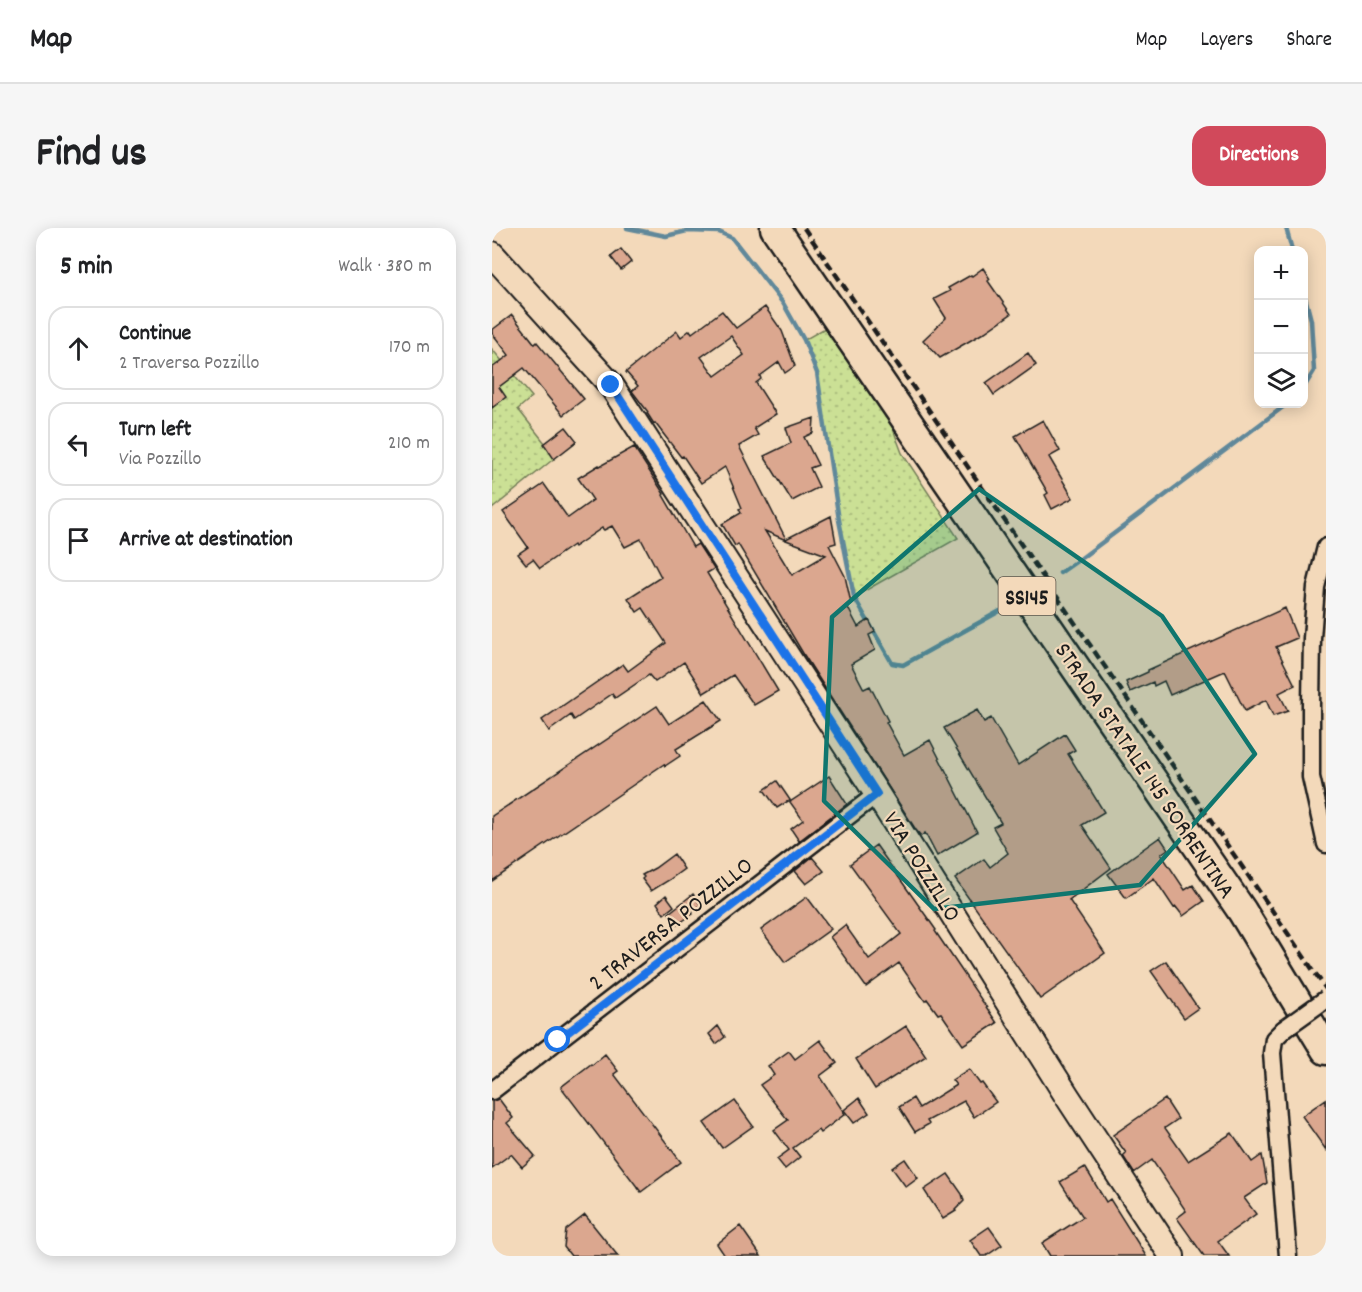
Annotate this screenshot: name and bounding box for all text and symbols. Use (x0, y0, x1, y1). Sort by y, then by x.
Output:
text: Map (30, 21, 72, 61)
text: Map (1136, 26, 1167, 56)
text: Layers (1200, 26, 1253, 56)
text: Share (1286, 26, 1332, 56)
text: Find us (36, 126, 147, 186)
button: Directions (1192, 126, 1326, 186)
map controls (1254, 246, 1308, 408)
button: + (1254, 246, 1308, 300)
text: 5 min (60, 249, 113, 286)
text: Walk · 380 m (338, 253, 432, 281)
button: − (1254, 300, 1308, 354)
text: Continue (119, 319, 191, 350)
icon: ahead (62, 332, 95, 365)
text: 170 m (389, 334, 430, 362)
text: 2 Traversa Pozzillo (119, 350, 259, 378)
button: layers (1254, 354, 1308, 408)
route end (597, 371, 623, 397)
text: Turn left (119, 415, 191, 446)
icon: left (62, 428, 95, 461)
text: 210 m (388, 430, 430, 458)
text: Via Pozzillo (119, 446, 202, 474)
icon: arrive (62, 524, 95, 557)
text: Arrive at destination (119, 525, 293, 556)
road number: SS145 (998, 577, 1056, 615)
street label: STRADA STATALE 145 SORRENTINA (1045, 637, 1242, 907)
street label: VIA POZZILLO (873, 806, 968, 929)
street label: 2 TRAVERSA POZZILLO (582, 850, 761, 1000)
route start (544, 1026, 570, 1052)

